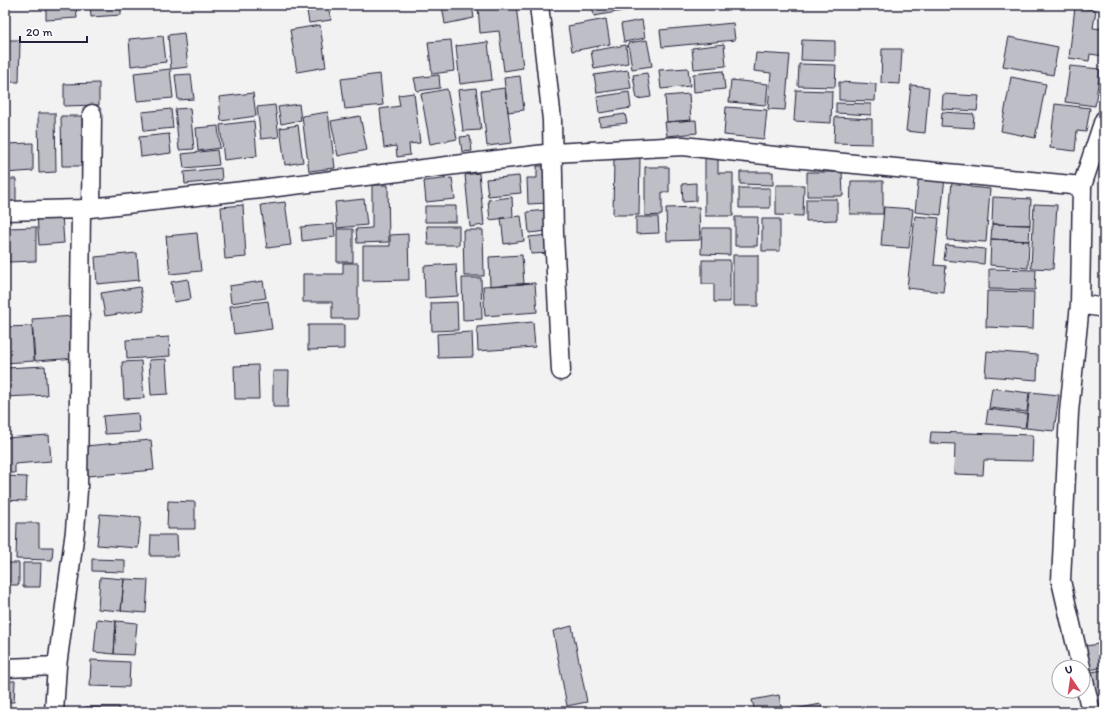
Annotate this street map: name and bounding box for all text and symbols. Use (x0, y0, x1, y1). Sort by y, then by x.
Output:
scale bar (20, 18, 87, 44)
text: 20 m (26, 25, 53, 39)
north arrow (1051, 659, 1091, 699)
text: U (1064, 663, 1074, 677)

